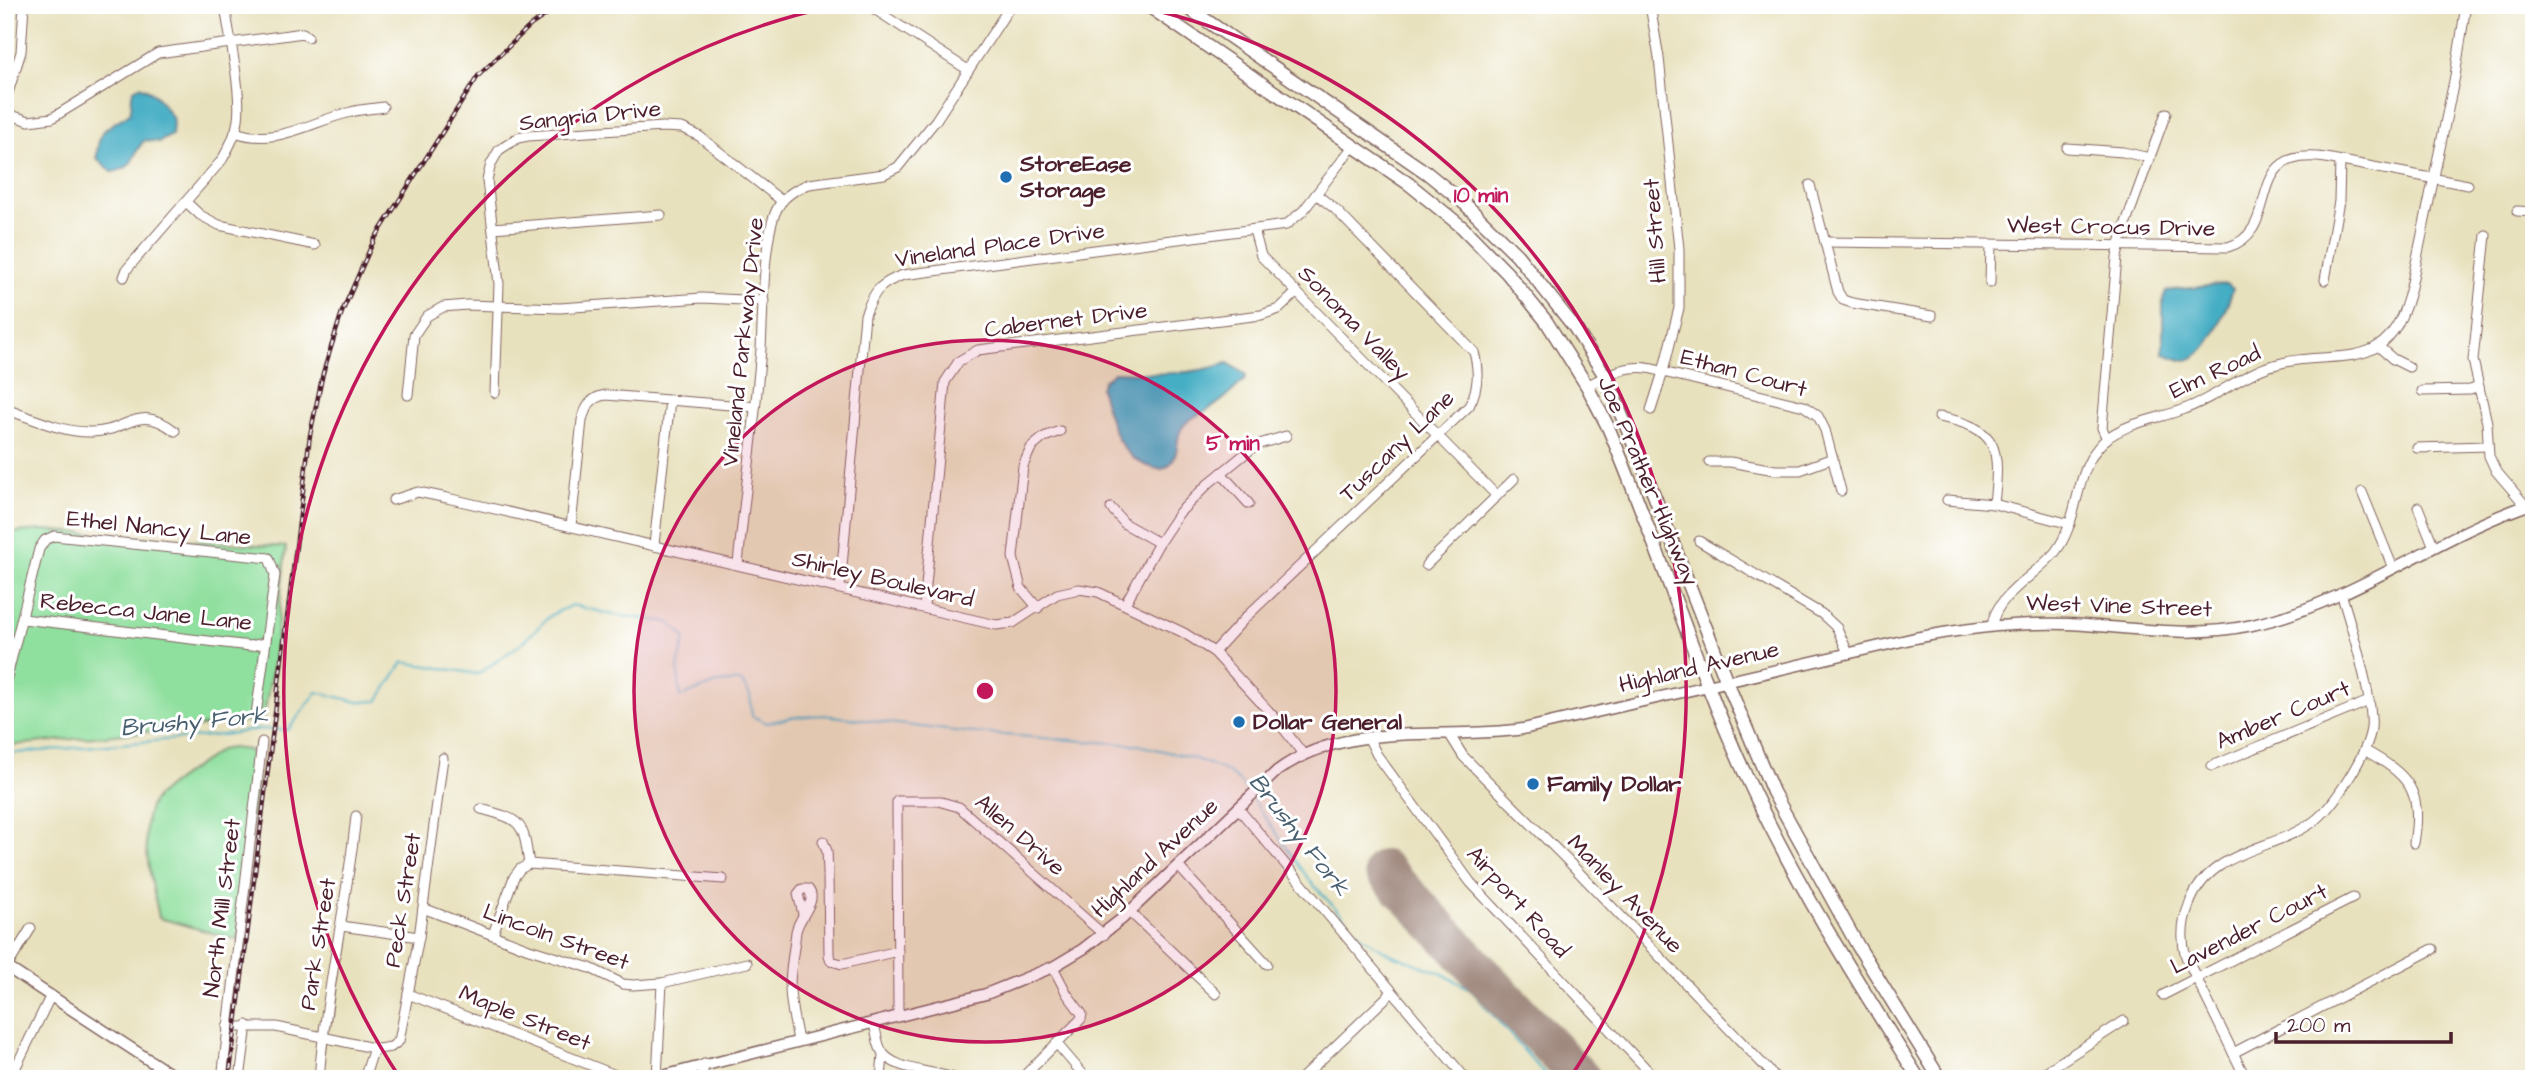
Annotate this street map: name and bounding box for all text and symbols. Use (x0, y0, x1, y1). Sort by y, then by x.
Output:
street label: Sangria Drive (518, 93, 663, 140)
place label: StoreEase Storage (1019, 148, 1132, 207)
marker: StoreEase Storage (998, 169, 1014, 185)
street label: Hill Street (1635, 177, 1675, 284)
text: 10 min (1454, 181, 1509, 210)
street label: West Crocus Drive (2006, 209, 2216, 245)
street label: Vineland Place Drive (893, 214, 1107, 276)
street label: Vineland Parkway Drive (714, 216, 773, 468)
street label: Sonoma Valley (1290, 258, 1418, 389)
street label: Cabernet Drive (983, 294, 1149, 346)
street label: Elm Road (2164, 337, 2266, 407)
street label: Ethan Court (1677, 341, 1811, 405)
street label: Joe Prather Highway (1589, 371, 1707, 591)
street label: Tuscany Lane (1332, 383, 1462, 510)
text: 5 min (1206, 429, 1260, 458)
street label: Ethel Nancy Lane (65, 502, 253, 555)
street label: Shirley Boulevard (789, 543, 977, 616)
street label: Rebecca Jane Lane (38, 585, 254, 639)
street label: West Vine Street (2025, 587, 2213, 625)
street label: Highland Avenue (1616, 633, 1782, 702)
street label: Amber Court (2211, 672, 2356, 758)
centre of rings (973, 679, 997, 703)
water label: Brushy Fork (119, 699, 270, 745)
place label: Dollar General (1253, 706, 1402, 738)
marker: Dollar General (1231, 714, 1247, 730)
water label: Brushy Fork (1240, 766, 1359, 904)
place label: Family Dollar (1547, 768, 1681, 802)
marker: Family Dollar (1525, 776, 1541, 792)
street label: Allen Drive (968, 787, 1072, 883)
street label: Highland Avenue (1084, 791, 1226, 926)
street label: North Mill Street (195, 816, 249, 999)
street label: Manley Avenue (1559, 827, 1690, 962)
street label: Peck Street (377, 830, 430, 970)
street label: Airport Road (1459, 839, 1577, 965)
street label: Park Street (292, 875, 344, 1012)
street label: Lavender Court (2165, 875, 2334, 982)
street label: Lincoln Street (478, 896, 634, 979)
street label: Maple Street (454, 977, 596, 1059)
scale bar (2276, 1000, 2452, 1044)
text: 200 m (2287, 1011, 2351, 1040)

